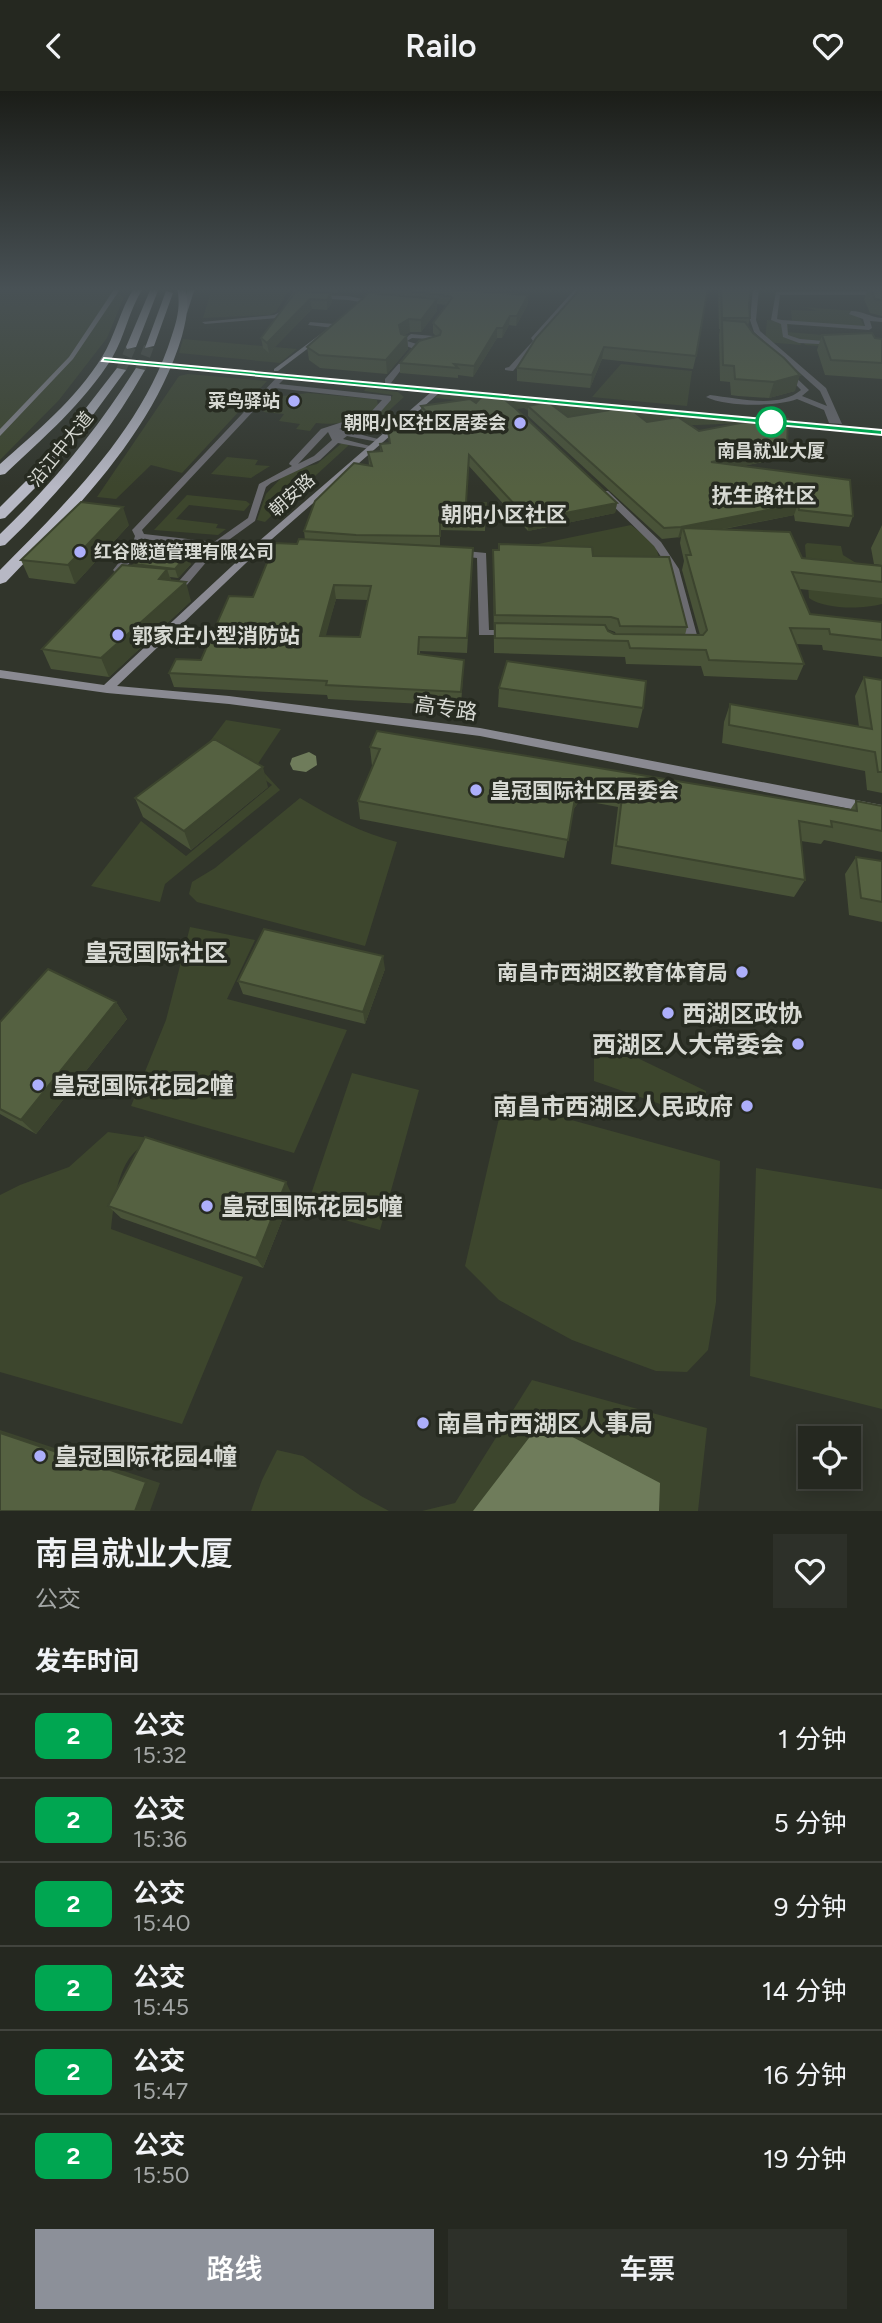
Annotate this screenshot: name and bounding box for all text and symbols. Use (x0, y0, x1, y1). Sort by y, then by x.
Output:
icon: back (35, 27, 73, 65)
text: Railo (405, 27, 477, 65)
icon: heart (809, 27, 847, 65)
place label: 菜鸟驿站 (208, 390, 280, 412)
marker: 菜鸟驿站 (286, 393, 302, 409)
street label: 沿江中大道 (24, 407, 98, 491)
marker: 南昌就业大厦 (756, 407, 786, 437)
place label: 朝阳小区社区居委会 (344, 412, 506, 434)
marker: 朝阳小区社区居委会 (512, 415, 528, 431)
place label: 南昌就业大厦 (717, 440, 825, 462)
street label: 朝安路 (265, 469, 319, 521)
district label: 抚生路社区 (712, 483, 817, 508)
district label: 朝阳小区社区 (441, 502, 567, 527)
place label: 红谷隧道管理有限公司 (94, 541, 274, 563)
marker: 红谷隧道管理有限公司 (72, 544, 88, 560)
place label: 郭家庄小型消防站 (132, 623, 300, 648)
marker: 郭家庄小型消防站 (110, 627, 126, 643)
street label: 高专路 (413, 691, 479, 725)
place label: 皇冠国际社区居委会 (490, 778, 679, 803)
marker: 皇冠国际社区居委会 (468, 782, 484, 798)
district label: 皇冠国际社区 (84, 938, 228, 967)
place label: 南昌市西湖区教育体育局 (497, 960, 728, 985)
marker: 南昌市西湖区教育体育局 (734, 964, 750, 980)
place label: 西湖区政协 (682, 999, 802, 1028)
marker: 西湖区政协 (660, 1005, 676, 1021)
place label: 西湖区人大常委会 (592, 1030, 784, 1059)
marker: 西湖区人大常委会 (790, 1036, 806, 1052)
place label: 皇冠国际花园2幢 (52, 1071, 234, 1100)
marker: 皇冠国际花园2幢 (30, 1077, 46, 1093)
place label: 南昌市西湖区人民政府 (493, 1092, 733, 1121)
marker: 南昌市西湖区人民政府 (739, 1098, 755, 1114)
place label: 皇冠国际花园5幢 (221, 1192, 403, 1221)
marker: 皇冠国际花园5幢 (199, 1198, 215, 1214)
place label: 南昌市西湖区人事局 (437, 1409, 653, 1438)
marker: 南昌市西湖区人事局 (415, 1415, 431, 1431)
map controls (798, 1426, 861, 1489)
button: locate (798, 1426, 861, 1489)
place label: 皇冠国际花园4幢 (54, 1442, 237, 1471)
marker: 皇冠国际花园4幢 (32, 1448, 48, 1464)
text: 南昌就业大厦 (35, 1534, 233, 1573)
button: heart (773, 1534, 847, 1608)
text: 公交 (35, 1585, 81, 1613)
text: 发车时间 (35, 1645, 139, 1677)
text: 公交 (133, 1709, 185, 1741)
text: 2 (67, 1721, 80, 1750)
text: 1 分钟 (778, 1723, 847, 1755)
text: 15:32 (133, 1741, 187, 1769)
text: 公交 (133, 1793, 185, 1825)
text: 2 (67, 1805, 80, 1834)
text: 5 分钟 (774, 1807, 847, 1839)
text: 15:36 (133, 1825, 187, 1853)
text: 公交 (133, 1877, 185, 1909)
text: 2 (67, 1889, 80, 1918)
text: 9 分钟 (774, 1891, 847, 1923)
text: 15:40 (133, 1909, 191, 1937)
text: 公交 (133, 1961, 185, 1993)
text: 2 (67, 1973, 80, 2002)
text: 14 分钟 (762, 1975, 847, 2007)
text: 15:45 (133, 1993, 189, 2021)
text: 公交 (133, 2045, 185, 2077)
text: 2 (67, 2057, 80, 2086)
text: 16 分钟 (763, 2059, 847, 2091)
text: 15:47 (133, 2077, 188, 2105)
text: 公交 (133, 2129, 185, 2161)
text: 2 (67, 2141, 80, 2170)
text: 19 分钟 (763, 2143, 847, 2175)
text: 15:50 (133, 2161, 190, 2189)
button: 路线 (35, 2229, 434, 2309)
button: 车票 (448, 2229, 847, 2309)

